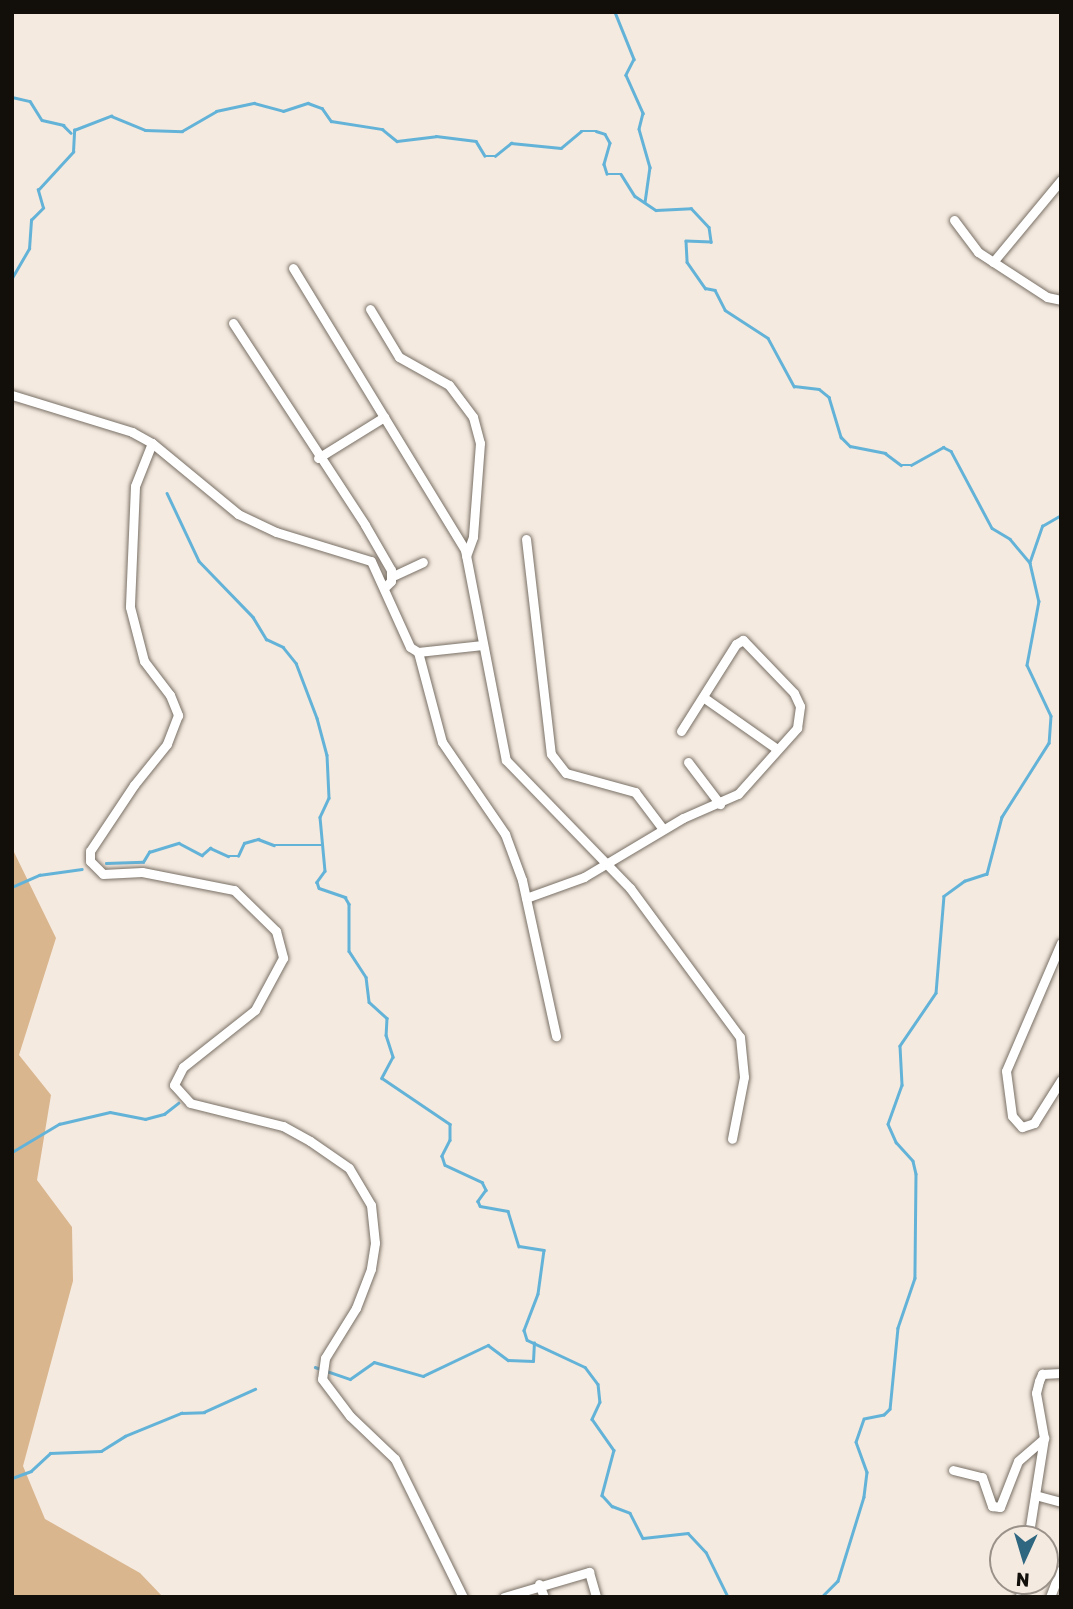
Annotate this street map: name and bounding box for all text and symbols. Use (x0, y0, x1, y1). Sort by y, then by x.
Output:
north arrow (989, 1525, 1059, 1595)
text: N (1015, 1568, 1030, 1591)

